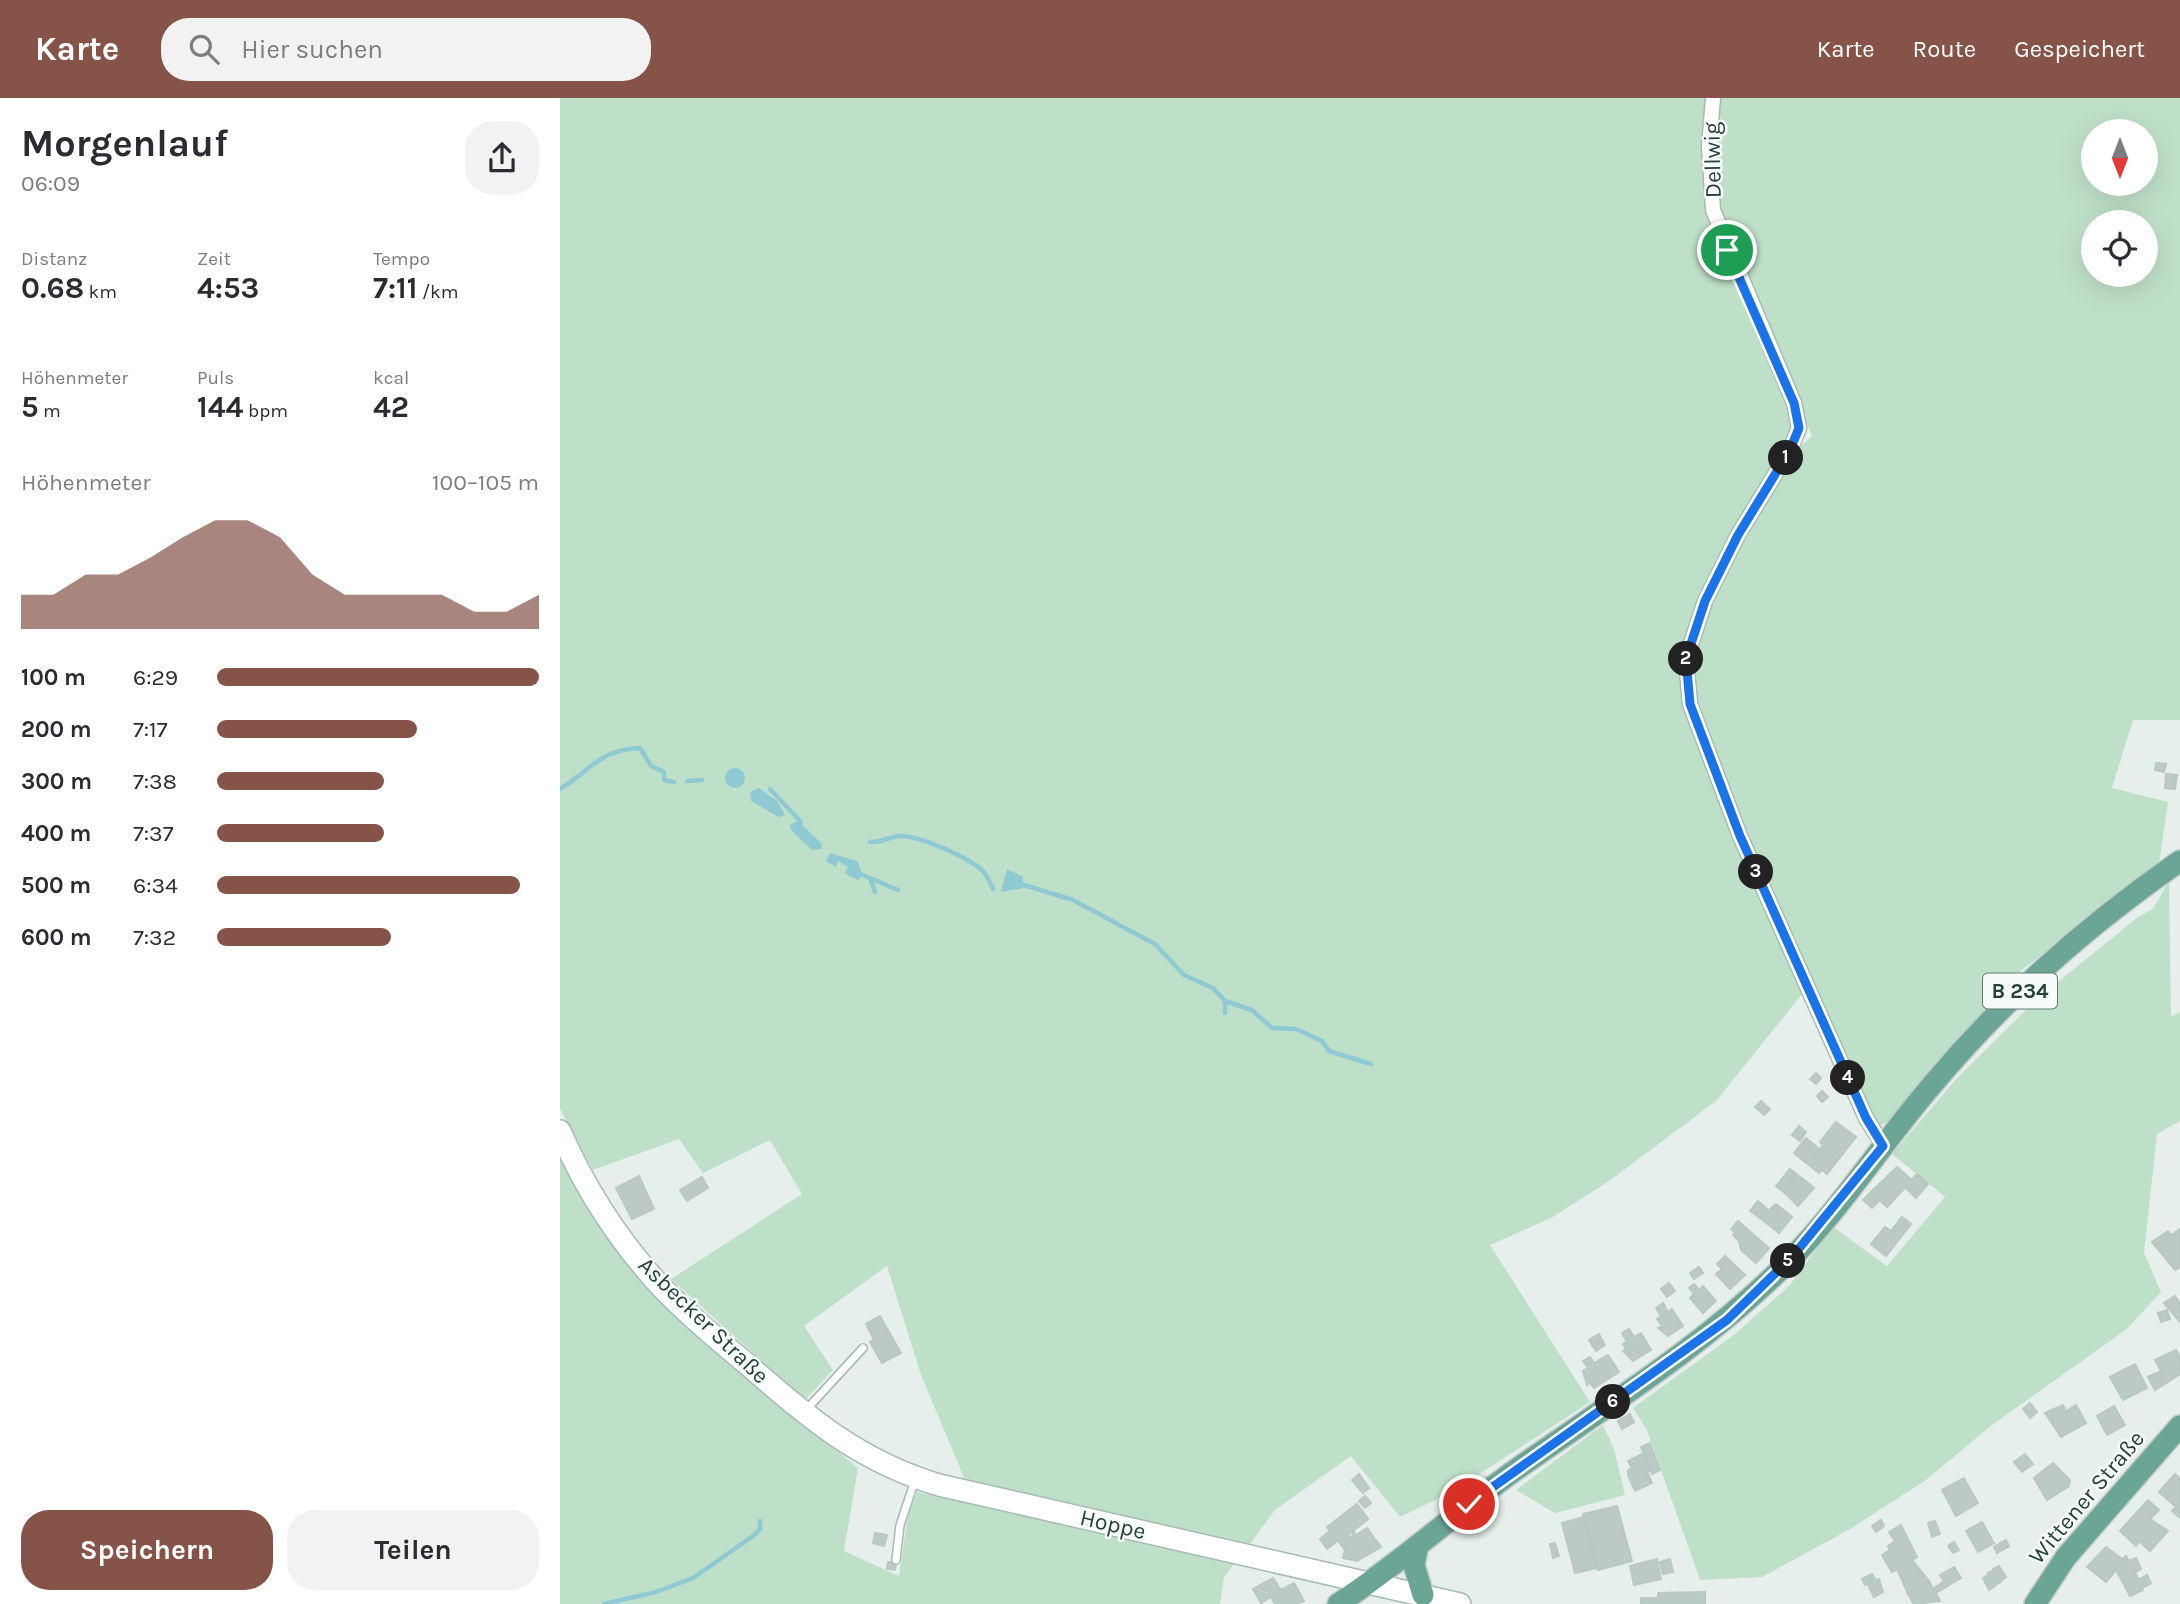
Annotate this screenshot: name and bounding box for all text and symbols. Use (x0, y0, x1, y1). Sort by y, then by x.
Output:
search box (161, 18, 651, 81)
text: Karte (35, 30, 119, 68)
icon: search (185, 30, 223, 68)
text: Hier suchen (241, 34, 383, 65)
text: Karte (1817, 35, 1875, 63)
text: Route (1913, 35, 1976, 63)
text: Gespeichert (2014, 35, 2145, 63)
north arrow (2081, 119, 2158, 196)
map controls (2081, 119, 2158, 287)
text: Morgenlauf (21, 121, 228, 166)
button: share (465, 121, 539, 195)
street label: Dellwig (1698, 122, 1727, 198)
text: 06:09 (21, 170, 80, 197)
button: locate (2081, 210, 2158, 287)
pin (1697, 220, 1757, 280)
icon: arrive (1708, 231, 1746, 269)
text: Distanz (21, 248, 87, 270)
text: Zeit (197, 248, 231, 270)
text: Tempo (373, 248, 430, 270)
text: 0.68 (21, 270, 84, 306)
text: 4:53 (197, 270, 259, 306)
text: 7:11 (373, 270, 417, 306)
text: km (84, 281, 117, 303)
text: /km (417, 281, 459, 303)
text: Höhenmeter (21, 367, 128, 389)
text: Puls (197, 367, 234, 389)
text: kcal (373, 367, 409, 389)
text: 5 (21, 389, 38, 425)
text: 144 (197, 389, 243, 425)
text: 42 (373, 389, 409, 425)
text: m (38, 400, 61, 422)
text: bpm (243, 400, 288, 422)
pin: 1 (1768, 440, 1804, 476)
text: 1 (1782, 446, 1789, 468)
text: Höhenmeter (21, 469, 151, 496)
text: 100–105 m (432, 469, 539, 496)
pin: 2 (1668, 642, 1704, 676)
text: 2 (1680, 647, 1691, 669)
text: 100 m (21, 664, 86, 691)
text: 6:29 (133, 664, 178, 691)
text: 200 m (21, 716, 92, 743)
text: 7:17 (133, 716, 168, 743)
text: 300 m (21, 768, 92, 795)
text: 7:38 (133, 768, 177, 795)
text: 400 m (21, 820, 91, 847)
text: 7:37 (133, 820, 173, 847)
pin: 3 (1738, 854, 1774, 890)
text: 3 (1750, 860, 1761, 882)
text: 500 m (21, 872, 91, 899)
text: 6:34 (133, 872, 178, 899)
text: 600 m (21, 924, 92, 951)
text: 7:32 (133, 924, 176, 951)
road number: B 234 (1983, 974, 2057, 1008)
pin: 4 (1830, 1060, 1866, 1096)
text: 4 (1842, 1066, 1853, 1088)
pin: 5 (1770, 1244, 1806, 1278)
text: 5 (1782, 1249, 1793, 1271)
street label: Asbecker Straße (633, 1251, 774, 1389)
pin: 6 (1596, 1384, 1630, 1420)
text: 6 (1607, 1390, 1618, 1412)
street label: Wittener Straße (2023, 1425, 2150, 1569)
pin (1439, 1474, 1499, 1534)
icon: check (1450, 1485, 1488, 1523)
street label: Hoppe (1077, 1504, 1148, 1545)
button: Speichern (21, 1510, 273, 1590)
button: Teilen (287, 1510, 539, 1590)

